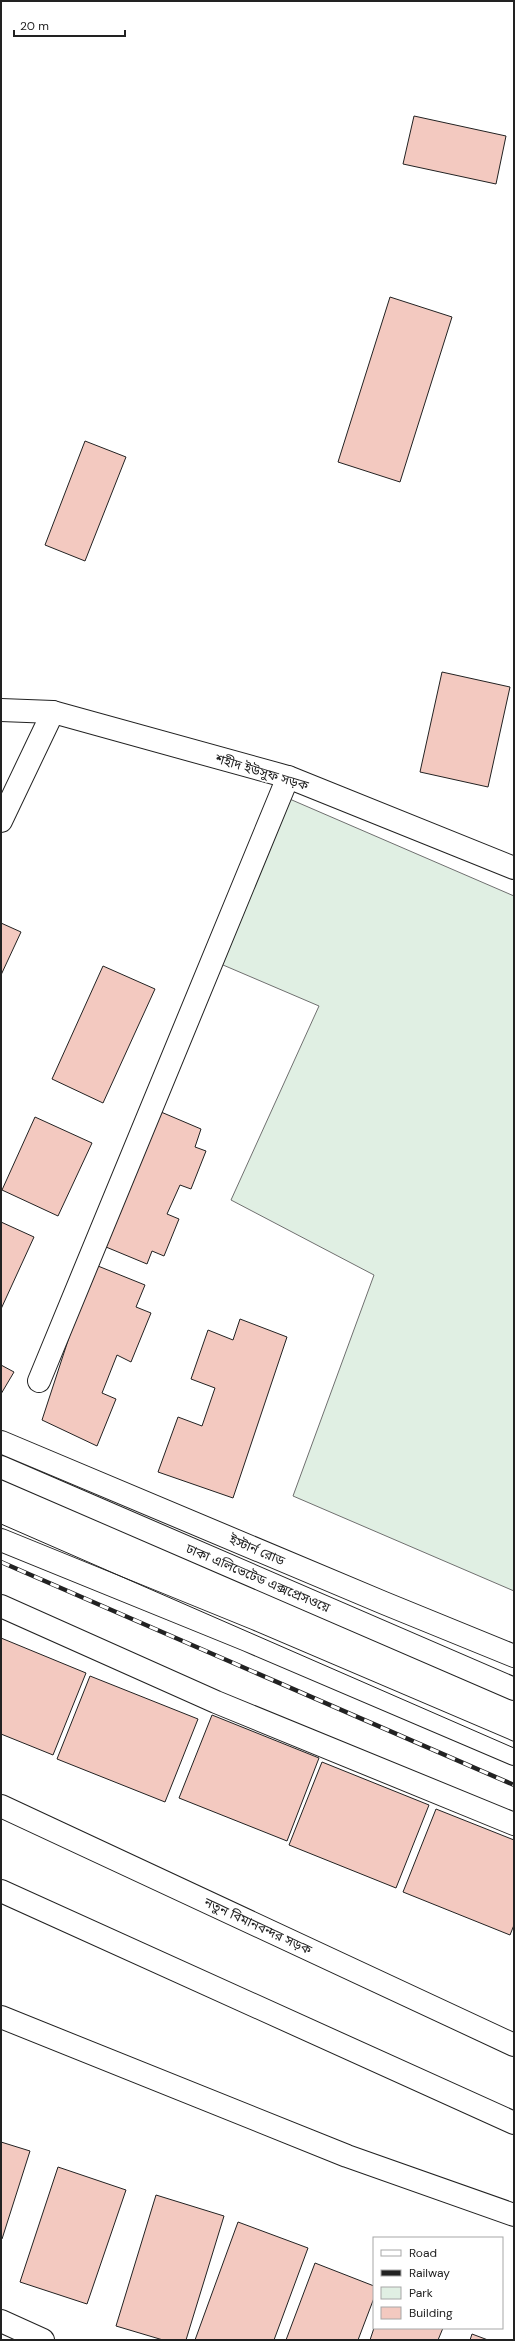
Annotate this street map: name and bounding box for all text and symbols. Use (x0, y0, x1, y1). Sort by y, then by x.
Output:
scale bar (14, 12, 125, 38)
text: 20 m (20, 18, 49, 34)
street label: শহীদ ইউসুফ সড়ক (212, 749, 311, 794)
street label: ইস্টার্ন রোড (226, 1530, 288, 1570)
street label: ঢাকা এলিভেটেড এক্সপ্রেসওয়ে (182, 1540, 333, 1616)
street label: নতুন বিমানবন্দর সড়ক (201, 1893, 315, 1959)
legend (373, 2237, 503, 2329)
text: Road (409, 2245, 437, 2261)
text: Railway (409, 2265, 450, 2281)
text: Park (409, 2285, 433, 2301)
text: Building (409, 2305, 453, 2321)

